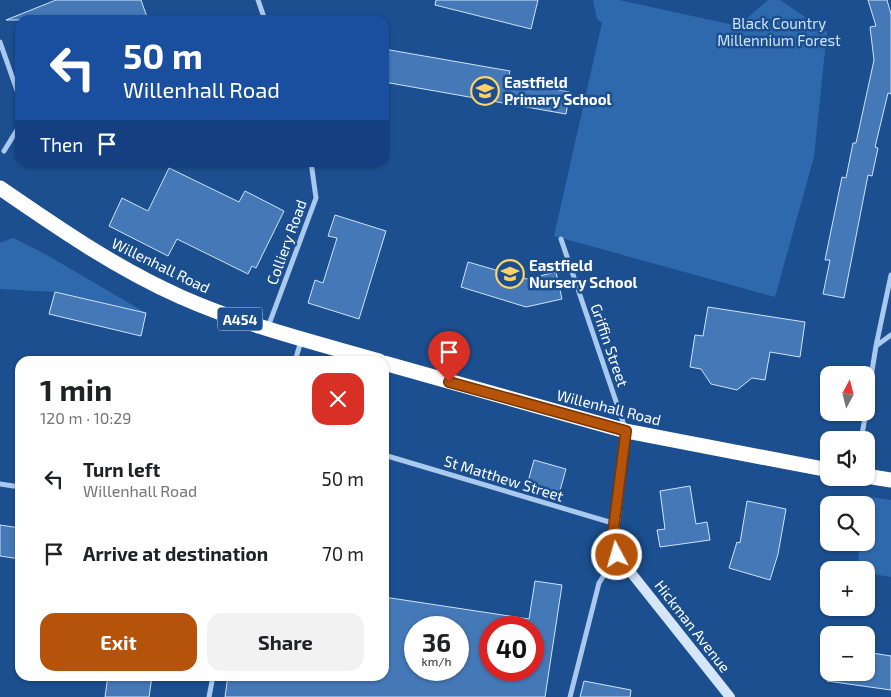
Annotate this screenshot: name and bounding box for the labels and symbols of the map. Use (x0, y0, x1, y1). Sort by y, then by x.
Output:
park label: Black Country Millennium Forest (717, 14, 841, 49)
place label: Eastfield Primary School (504, 73, 612, 109)
school or university icon: Eastfield Primary School (470, 76, 500, 106)
street label: Colliery Road (262, 197, 310, 287)
street label: Willenhall Road (109, 233, 213, 297)
place label: Eastfield Nursery School (529, 256, 638, 292)
school or university icon: Eastfield Nursery School (495, 259, 525, 289)
street label: Griffin Street (587, 301, 633, 389)
road number: A454 (218, 308, 262, 330)
pin (428, 331, 470, 382)
north arrow (820, 366, 875, 421)
street label: Willenhall Road (555, 385, 663, 429)
street label: St Matthew Street (442, 451, 566, 505)
position arrow (590, 528, 642, 580)
street label: Hickman Avenue (651, 576, 735, 676)
speed limit sign: 40 (479, 616, 544, 681)

